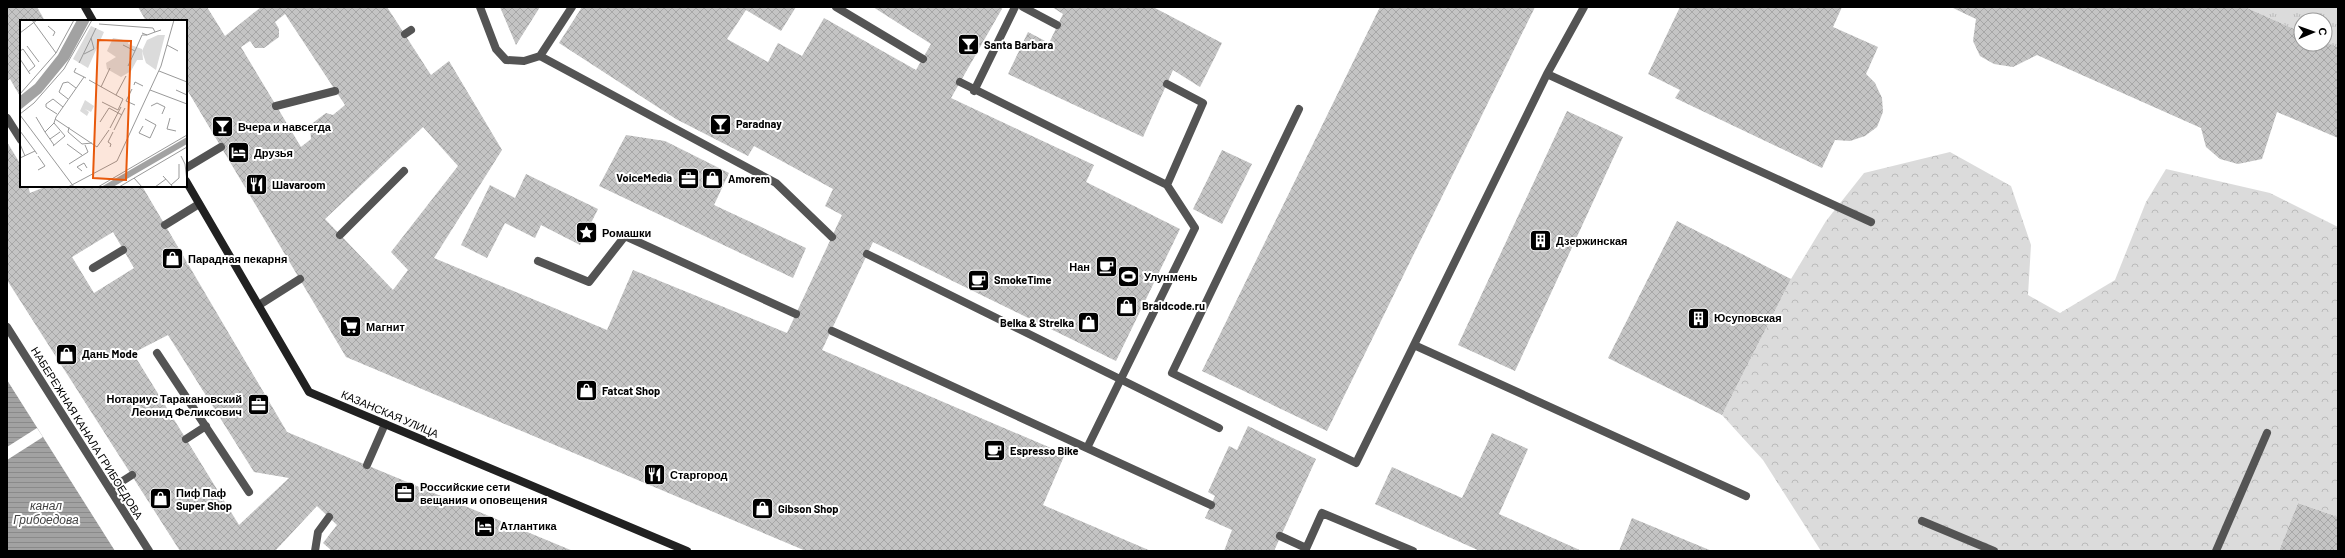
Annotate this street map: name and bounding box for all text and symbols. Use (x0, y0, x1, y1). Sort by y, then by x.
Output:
north arrow (2293, 12, 2333, 52)
inset map (20, 20, 187, 187)
text: С (2317, 27, 2330, 36)
bar icon: Santa Barbara (956, 32, 982, 58)
place label: Santa Barbara (984, 38, 1053, 51)
bar icon: Paradnay (707, 111, 733, 137)
bar icon: Вчера и навсегда (210, 114, 236, 140)
place label: Paradnay (736, 117, 782, 130)
place label: Вчера и навсегда (238, 120, 332, 133)
hotel icon: Друзья (225, 140, 251, 166)
place label: Друзья (254, 146, 293, 159)
office icon: VoiceMedia (675, 165, 701, 191)
shop icon: Amorem (700, 166, 726, 192)
place label: VoiceMedia (616, 171, 672, 184)
restaurant icon: Шavaroom (244, 172, 270, 198)
place label: Amorem (728, 172, 770, 185)
place label: Шavaroom (272, 178, 325, 191)
place icon: Ромашки (573, 220, 599, 246)
place label: Ромашки (602, 226, 651, 239)
building icon: Дзержинская (1528, 228, 1554, 254)
place label: Дзержинская (1556, 234, 1628, 247)
shop icon: Парадная пекарня (159, 246, 185, 272)
place label: Парадная пекарня (188, 252, 287, 265)
cafe icon: Нан (1093, 254, 1119, 280)
place label: Нан (1069, 260, 1090, 273)
sports icon: Улунмень (1116, 264, 1142, 290)
cafe icon: SmokeTime (965, 267, 991, 293)
place label: Улунмень (1144, 270, 1198, 283)
place label: SmokeTime (994, 273, 1052, 286)
shop icon: Braidcode.ru (1114, 293, 1140, 319)
place label: Braidcode.ru (1142, 299, 1205, 312)
building icon: Юсуповская (1686, 305, 1712, 331)
shop icon: Belka & Strelka (1076, 310, 1102, 336)
place label: Юсуповская (1714, 311, 1782, 324)
supermarket icon: Магнит (338, 314, 364, 340)
place label: Belka & Strelka (1000, 316, 1074, 329)
place label: Магнит (366, 320, 405, 333)
shop icon: Дань Mode (54, 341, 80, 367)
street label: НАБЕРЕЖНАЯ КАНАЛА ГРИБОЕДОВА (29, 344, 146, 522)
place label: Дань Mode (82, 347, 138, 360)
shop icon: Fatcat Shop (574, 378, 600, 404)
place label: Fatcat Shop (602, 384, 660, 397)
street label: КАЗАНСКАЯ УЛИЦА (340, 387, 441, 440)
place label: Нотариус Таракановский Леонид Феликсович (106, 392, 242, 418)
office icon: Нотариус Таракановский Леонид Феликсович (245, 392, 271, 418)
cafe icon: Espresso Bike (981, 438, 1007, 464)
place label: Espresso Bike (1010, 444, 1078, 457)
restaurant icon: Старгород (641, 462, 667, 488)
place label: Старгород (670, 468, 728, 481)
office icon: Российские сети вещания и оповещения (392, 480, 418, 506)
place label: Российские сети вещания и оповещения (420, 480, 547, 506)
shop icon: Пиф Паф Super Shop (147, 486, 173, 512)
place label: Пиф Паф Super Shop (176, 486, 232, 512)
shop icon: Gibson Shop (749, 496, 775, 522)
water label: канал Грибоедова (13, 498, 79, 527)
place label: Gibson Shop (778, 502, 839, 515)
hotel icon: Атлантика (472, 513, 498, 539)
place label: Атлантика (500, 519, 557, 532)

